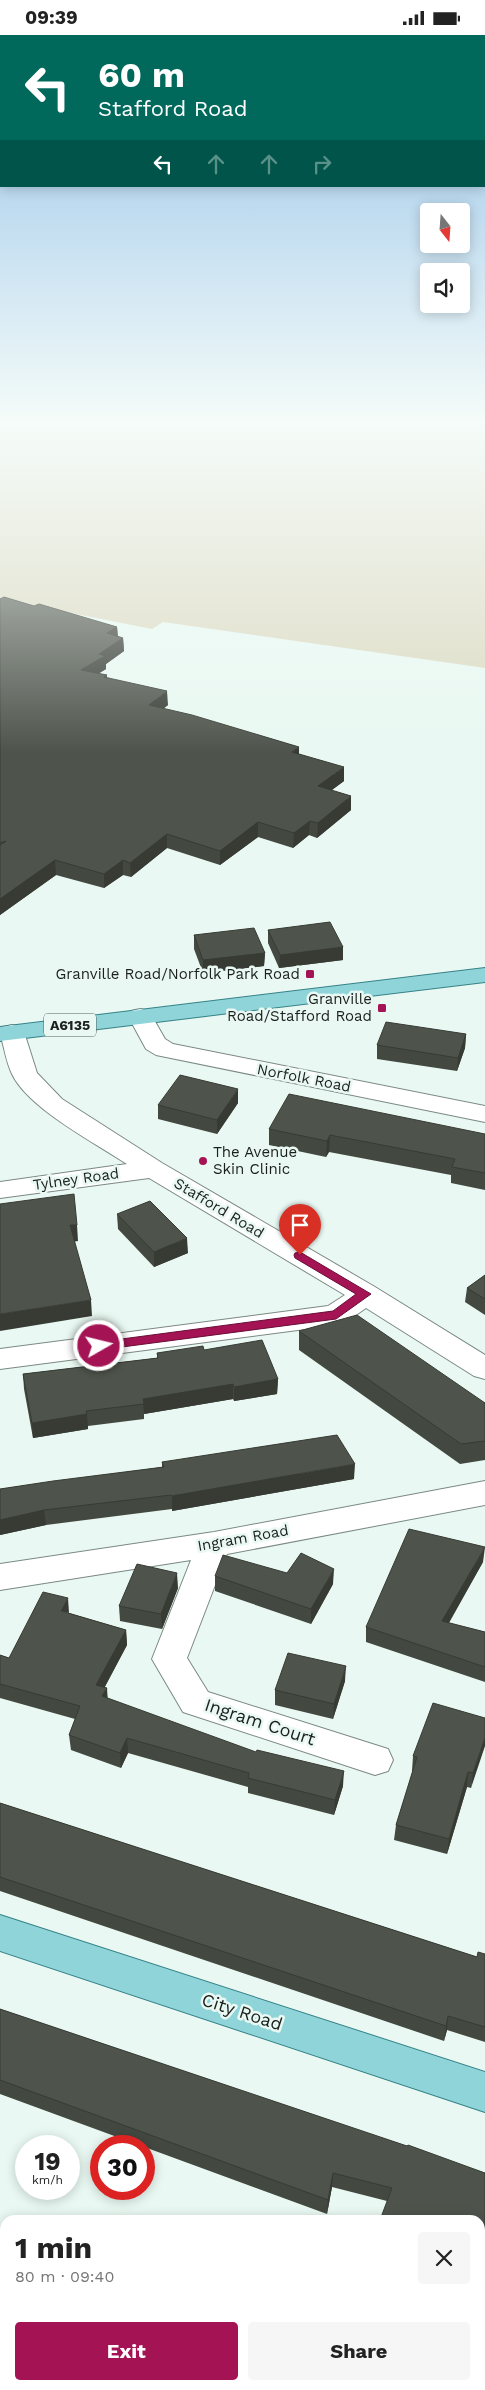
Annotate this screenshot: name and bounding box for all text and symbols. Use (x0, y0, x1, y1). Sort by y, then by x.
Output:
text: 09:39 (25, 6, 78, 29)
text: 60 m (98, 54, 185, 96)
icon: left (15, 55, 80, 120)
text: Stafford Road (98, 96, 247, 121)
icon: left (149, 150, 177, 178)
icon: ahead (202, 150, 230, 178)
icon: ahead (255, 150, 283, 178)
icon: right (308, 150, 336, 178)
north arrow (420, 203, 470, 253)
map controls (420, 203, 470, 313)
button: sound (420, 263, 470, 313)
place label: Granville Road/Norfolk Park Road (55, 965, 300, 983)
marker: Granville Road/Norfolk Park Road (304, 968, 316, 980)
place label: Granville Road/Stafford Road (227, 990, 372, 1025)
marker: Granville Road/Stafford Road (376, 1002, 388, 1014)
road number: A6135 (44, 1013, 96, 1037)
street label: Norfolk Road (256, 1060, 352, 1096)
place label: The Avenue Skin Clinic (213, 1143, 297, 1178)
marker: The Avenue Skin Clinic (197, 1155, 209, 1167)
street label: Tylney Road (32, 1164, 120, 1194)
street label: Stafford Road (171, 1174, 267, 1242)
pin (279, 1204, 321, 1255)
icon: arrive (286, 1211, 314, 1239)
position arrow (72, 1319, 124, 1371)
street label: Ingram Road (196, 1521, 290, 1555)
street label: Ingram Court (202, 1694, 319, 1749)
street label: City Road (199, 1989, 285, 2034)
speed limit sign: 30 (90, 2135, 155, 2200)
text: 19 (34, 2147, 61, 2176)
text: km/h (32, 2173, 63, 2187)
text: 1 min (15, 2230, 92, 2265)
button: close (418, 2232, 470, 2284)
text: 80 m · 09:40 (15, 2267, 114, 2286)
button: Exit (15, 2322, 238, 2380)
button: Share (248, 2322, 470, 2380)

